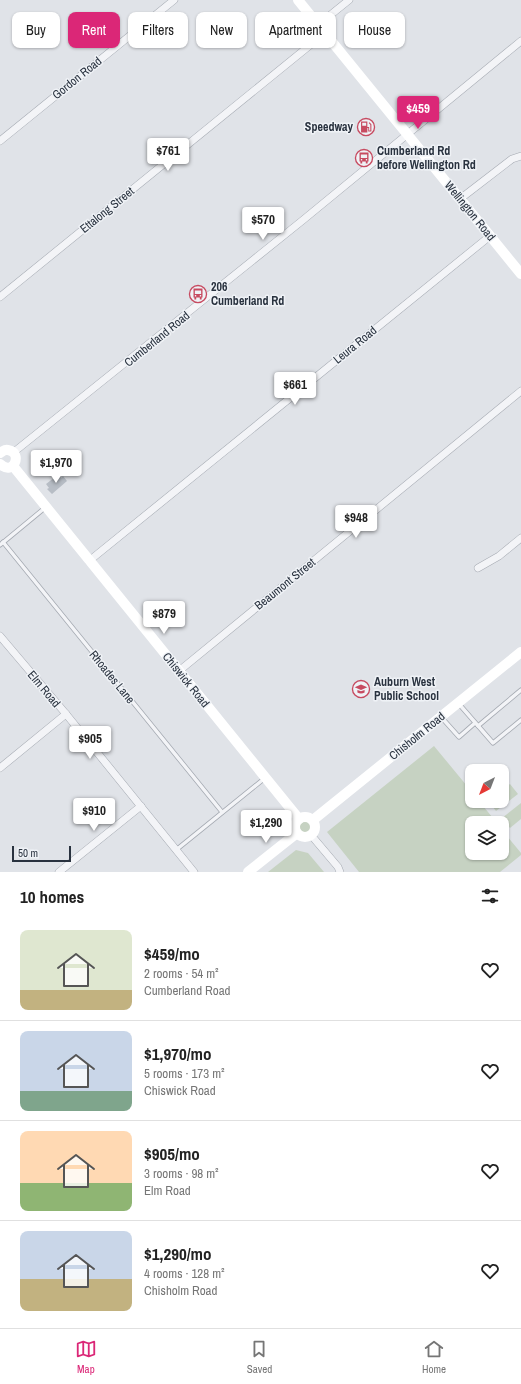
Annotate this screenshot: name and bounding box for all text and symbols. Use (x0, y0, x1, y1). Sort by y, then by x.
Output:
chip: Buy (12, 12, 60, 48)
chip: Rent (68, 12, 120, 48)
chip: Filters (128, 12, 188, 48)
chip: New (196, 12, 247, 48)
chip: Apartment (255, 12, 336, 48)
chip: House (344, 12, 405, 48)
street label: Gordon Road (49, 53, 105, 103)
pin: $459 (394, 96, 442, 130)
text: $459 (406, 100, 430, 117)
fuel station icon: Speedway (356, 117, 376, 137)
place label: Speedway (305, 119, 354, 135)
pin: $761 (144, 138, 192, 172)
text: $761 (156, 142, 180, 159)
place label: Cumberland Rd before Wellington Rd (377, 143, 476, 173)
bus stop icon: Cumberland Rd before Wellington Rd (354, 148, 374, 168)
street label: Wellington Road (441, 178, 499, 244)
street label: Ettalong Street (77, 183, 138, 237)
pin: $570 (239, 207, 287, 241)
text: $570 (251, 211, 275, 228)
place label: 206 Cumberland Rd (211, 279, 284, 309)
bus stop icon: 206 Cumberland Rd (188, 284, 208, 304)
street label: Cumberland Road (121, 308, 193, 370)
street label: Leura Road (330, 323, 380, 367)
pin: $661 (271, 372, 319, 406)
text: $661 (283, 376, 307, 393)
pin: $1,970 (23, 450, 89, 484)
text: $1,970 (40, 454, 72, 471)
pin: $948 (332, 505, 380, 539)
text: $948 (344, 509, 368, 526)
street label: Beaumont Street (251, 554, 319, 613)
pin: $879 (140, 601, 188, 635)
text: $879 (152, 605, 176, 622)
street label: Rhoades Lane (86, 647, 138, 707)
street label: Chiswick Road (159, 649, 213, 711)
street label: Elm Road (24, 667, 64, 711)
place label: Auburn West Public School (374, 674, 439, 704)
school or university icon: Auburn West Public School (351, 679, 371, 699)
street label: Chisholm Road (386, 708, 448, 764)
pin: $905 (66, 726, 114, 760)
text: $905 (78, 730, 102, 747)
north arrow (465, 764, 509, 808)
map controls (465, 764, 509, 860)
pin: $910 (70, 798, 118, 832)
text: $910 (82, 802, 106, 819)
pin: $1,290 (233, 810, 299, 844)
text: $1,290 (250, 814, 282, 831)
button: layers (465, 816, 509, 860)
scale bar (12, 844, 71, 863)
text: 50 m (18, 846, 38, 860)
text: 10 homes (20, 885, 84, 908)
icon: filters (479, 885, 501, 907)
text: $459/mo (144, 942, 200, 965)
icon: home (52, 946, 100, 994)
icon: heart (479, 959, 501, 981)
text: 2 rooms · 54 m² (144, 965, 219, 982)
text: Cumberland Road (144, 982, 231, 999)
text: $1,970/mo (144, 1042, 211, 1065)
icon: home (52, 1047, 100, 1095)
icon: heart (479, 1060, 501, 1082)
text: 5 rooms · 173 m² (144, 1065, 225, 1082)
text: Chiswick Road (144, 1082, 216, 1099)
text: $905/mo (144, 1142, 200, 1165)
icon: home (52, 1147, 100, 1195)
icon: heart (479, 1160, 501, 1182)
text: 3 rooms · 98 m² (144, 1165, 219, 1182)
text: Elm Road (144, 1182, 191, 1199)
text: $1,290/mo (144, 1242, 211, 1265)
icon: home (52, 1247, 100, 1295)
icon: heart (479, 1260, 501, 1282)
text: 4 rooms · 128 m² (144, 1265, 225, 1282)
text: Chisholm Road (144, 1282, 217, 1299)
tab: Map (75, 1338, 97, 1376)
tab: Saved (247, 1338, 272, 1376)
tab: Home (422, 1338, 446, 1376)

